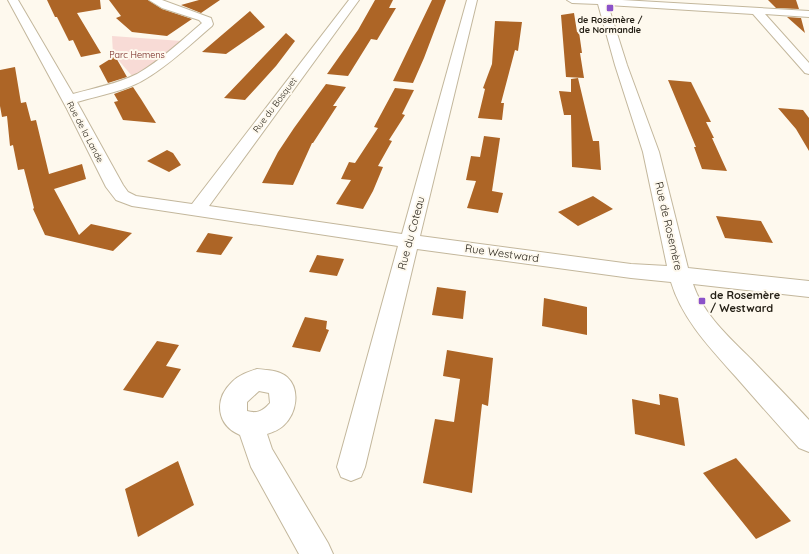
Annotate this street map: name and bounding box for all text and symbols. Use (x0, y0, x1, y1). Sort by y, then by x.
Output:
marker: de Rosemère / de Normandie (605, 3, 615, 13)
place label: de Rosemère / de Normandie (577, 14, 643, 35)
park label: Parc Hemens (109, 49, 165, 60)
street label: Rue du Bosquet (250, 75, 299, 134)
street label: Rue de la Lande (65, 99, 106, 164)
street label: Rue de Rosemère (652, 180, 686, 272)
street label: Rue du Coteau (394, 195, 428, 271)
street label: Rue Westward (464, 241, 540, 265)
place label: de Rosemère / Westward (710, 288, 781, 315)
marker: de Rosemère / Westward (697, 296, 707, 306)

